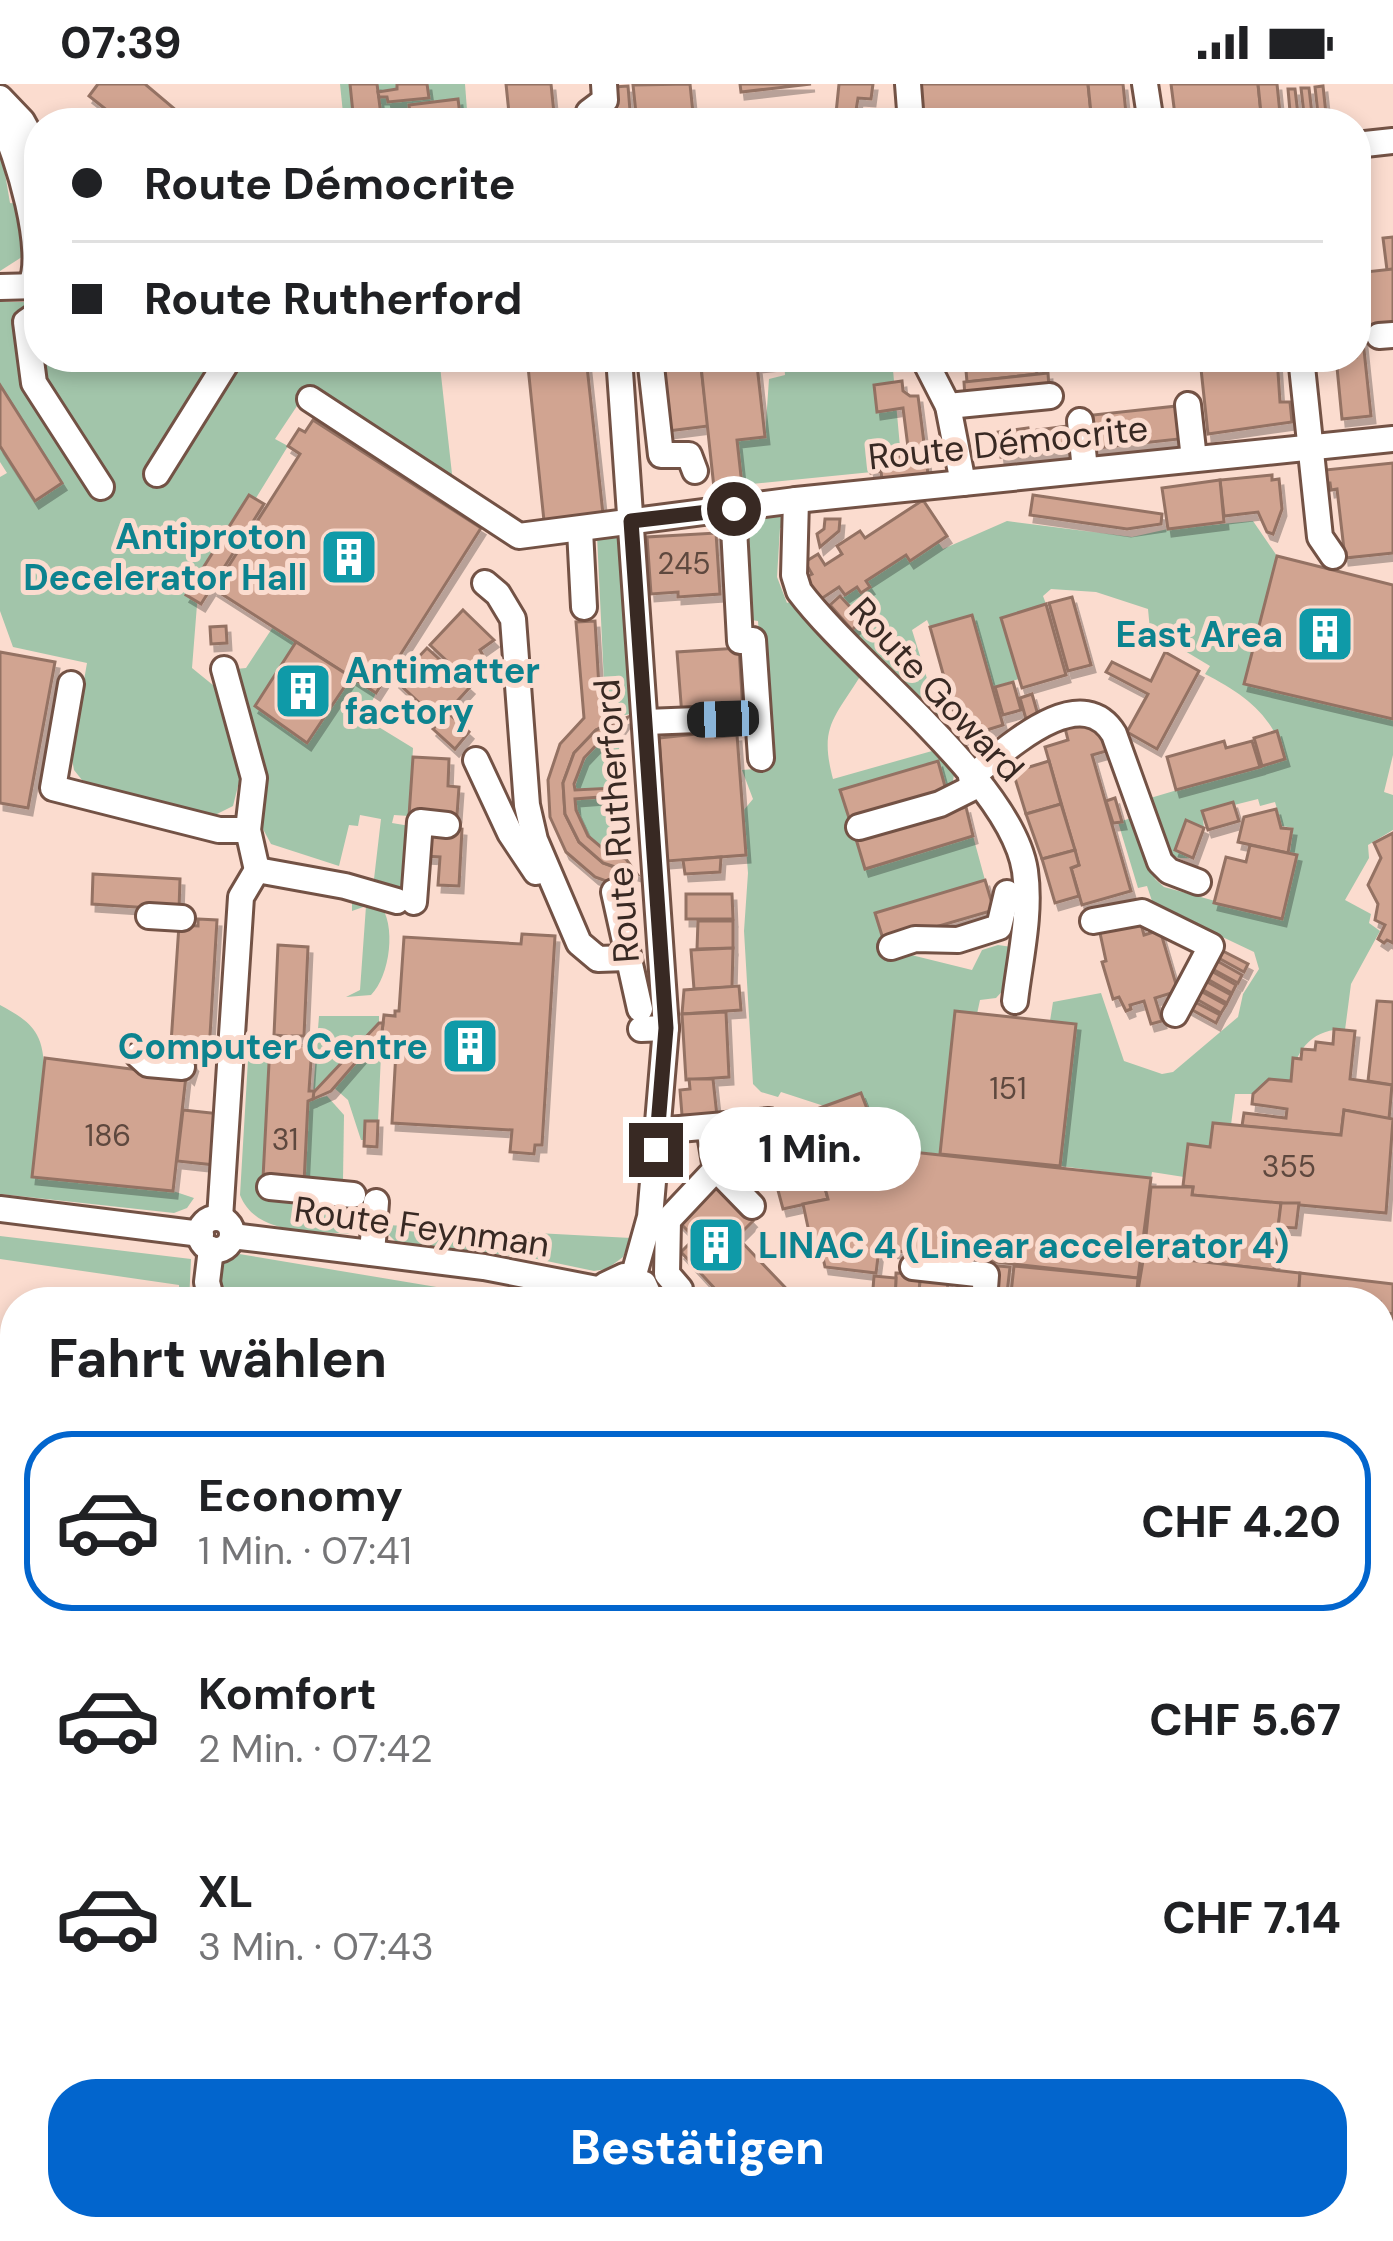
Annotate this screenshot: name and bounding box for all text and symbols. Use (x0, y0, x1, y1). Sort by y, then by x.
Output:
text: 07:39 (60, 13, 182, 72)
text: Route Démocrite (144, 154, 516, 213)
text: Route Rutherford (144, 269, 522, 328)
street label: Route Démocrite (866, 404, 1150, 481)
route start (707, 482, 761, 536)
place label: Antiproton Decelerator Hall (23, 513, 307, 601)
building icon: Antiproton Decelerator Hall (318, 526, 380, 588)
house number: 245 (657, 544, 711, 583)
street label: Route Goward (839, 587, 1034, 791)
building icon: East Area (1294, 603, 1356, 665)
place label: East Area (1116, 611, 1283, 658)
place label: Antimatter factory (345, 647, 540, 735)
building icon: Antimatter factory (272, 660, 334, 722)
street label: Route Rutherford (583, 677, 650, 965)
car (686, 700, 760, 738)
building icon: Computer Centre (439, 1015, 501, 1077)
place label: Computer Centre (118, 1023, 428, 1070)
house number: 151 (989, 1069, 1027, 1108)
callout: 1 Min. (698, 1108, 920, 1192)
house number: 186 (85, 1116, 131, 1155)
house number: 31 (272, 1120, 298, 1159)
route end (629, 1123, 683, 1177)
text: 1 Min. (758, 1123, 862, 1174)
house number: 355 (1262, 1147, 1316, 1186)
street label: Route Feynman (291, 1185, 553, 1268)
building icon: LINAC 4 (Linear accelerator 4) (685, 1214, 747, 1276)
place label: LINAC 4 (Linear accelerator 4) (758, 1222, 1289, 1269)
text: Fahrt wählen (48, 1323, 387, 1394)
text: Economy (198, 1466, 403, 1525)
icon: car (54, 1467, 162, 1575)
text: CHF 4.20 (1141, 1492, 1341, 1551)
text: 1 Min. · 07:41 (198, 1525, 412, 1576)
text: Komfort (198, 1664, 376, 1723)
icon: car (54, 1665, 162, 1773)
text: CHF 5.67 (1149, 1690, 1341, 1749)
text: 2 Min. · 07:42 (198, 1723, 433, 1774)
text: XL (198, 1862, 253, 1921)
icon: car (54, 1863, 162, 1971)
text: CHF 7.14 (1162, 1888, 1341, 1947)
text: 3 Min. · 07:43 (198, 1921, 434, 1972)
button: Bestätigen (48, 2079, 1347, 2217)

